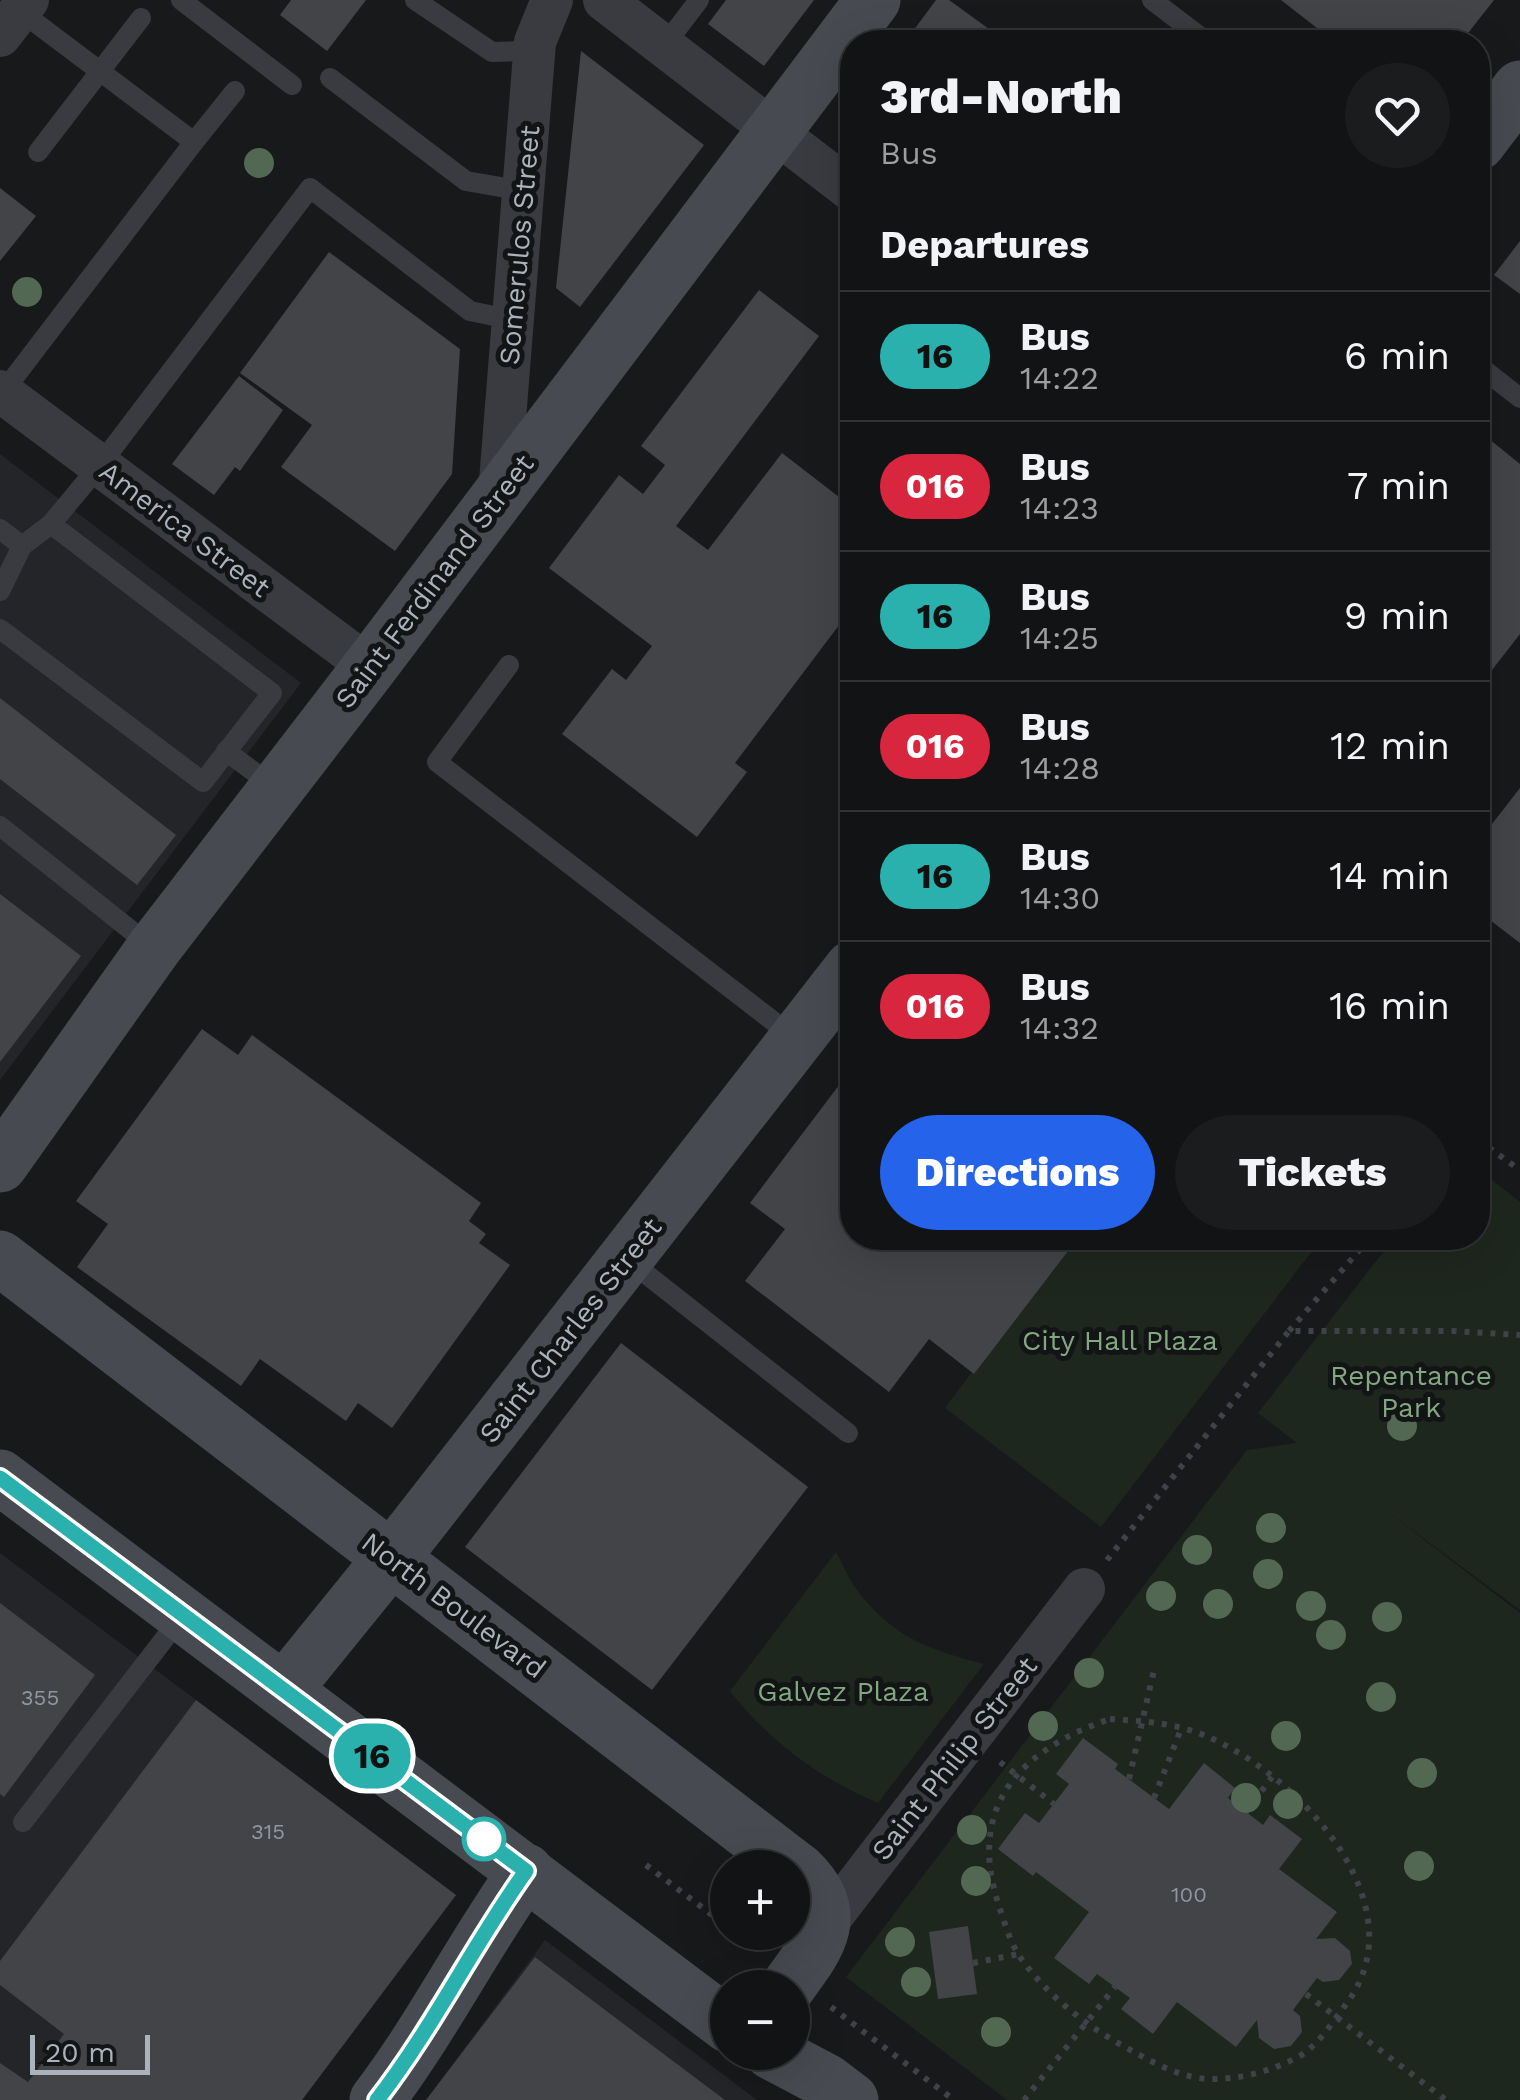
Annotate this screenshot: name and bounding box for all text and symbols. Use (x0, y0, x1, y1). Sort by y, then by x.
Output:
button: heart (1345, 63, 1450, 168)
text: 3rd-North (880, 68, 1122, 125)
street label: Somerulos Street (493, 124, 546, 366)
text: Bus (880, 134, 938, 172)
text: Departures (880, 223, 1089, 267)
text: Bus (1020, 315, 1090, 359)
text: 6 min (1344, 334, 1450, 378)
text: 16 (917, 335, 953, 377)
text: 14:22 (1020, 359, 1099, 397)
text: Bus (1020, 445, 1090, 489)
street label: Saint Ferdinand Street (328, 448, 541, 715)
street label: America Street (93, 455, 277, 604)
text: 7 min (1347, 464, 1450, 508)
text: 016 (905, 465, 965, 507)
text: 14:23 (1020, 489, 1099, 527)
text: Bus (1020, 575, 1090, 619)
text: 9 min (1344, 594, 1450, 638)
text: 16 (917, 595, 953, 637)
text: 14:25 (1020, 619, 1099, 657)
text: Bus (1020, 705, 1090, 749)
text: 12 min (1330, 724, 1450, 768)
text: 016 (905, 725, 965, 767)
text: 14:28 (1020, 749, 1100, 787)
text: Bus (1020, 835, 1090, 879)
text: 14 min (1329, 854, 1450, 898)
text: 16 (917, 855, 953, 897)
text: 14:30 (1020, 879, 1100, 917)
text: Bus (1020, 965, 1090, 1009)
text: 16 min (1329, 984, 1450, 1028)
text: 016 (905, 985, 965, 1027)
text: 14:32 (1020, 1009, 1099, 1047)
button: Directions (880, 1115, 1155, 1230)
button: Tickets (1175, 1115, 1450, 1230)
street label: Saint Charles Street (472, 1211, 669, 1449)
park label: City Hall Plaza (1022, 1324, 1218, 1357)
park label: Repentance Park (1330, 1359, 1492, 1424)
street label: North Boulevard (355, 1526, 552, 1685)
street label: Saint Philip Street (865, 1650, 1044, 1866)
park label: Galvez Plaza (757, 1675, 929, 1708)
house number: 355 (21, 1685, 59, 1710)
line badge: 16 (327, 1724, 417, 1788)
text: 16 (354, 1735, 390, 1777)
unlabelled marker (463, 1818, 505, 1860)
house number: 315 (251, 1819, 285, 1844)
map controls (710, 1850, 810, 2070)
button: + (710, 1850, 810, 1950)
house number: 100 (1171, 1882, 1207, 1907)
button: − (710, 1970, 810, 2070)
scale bar (30, 2030, 150, 2074)
text: 20 m (45, 2036, 115, 2069)

